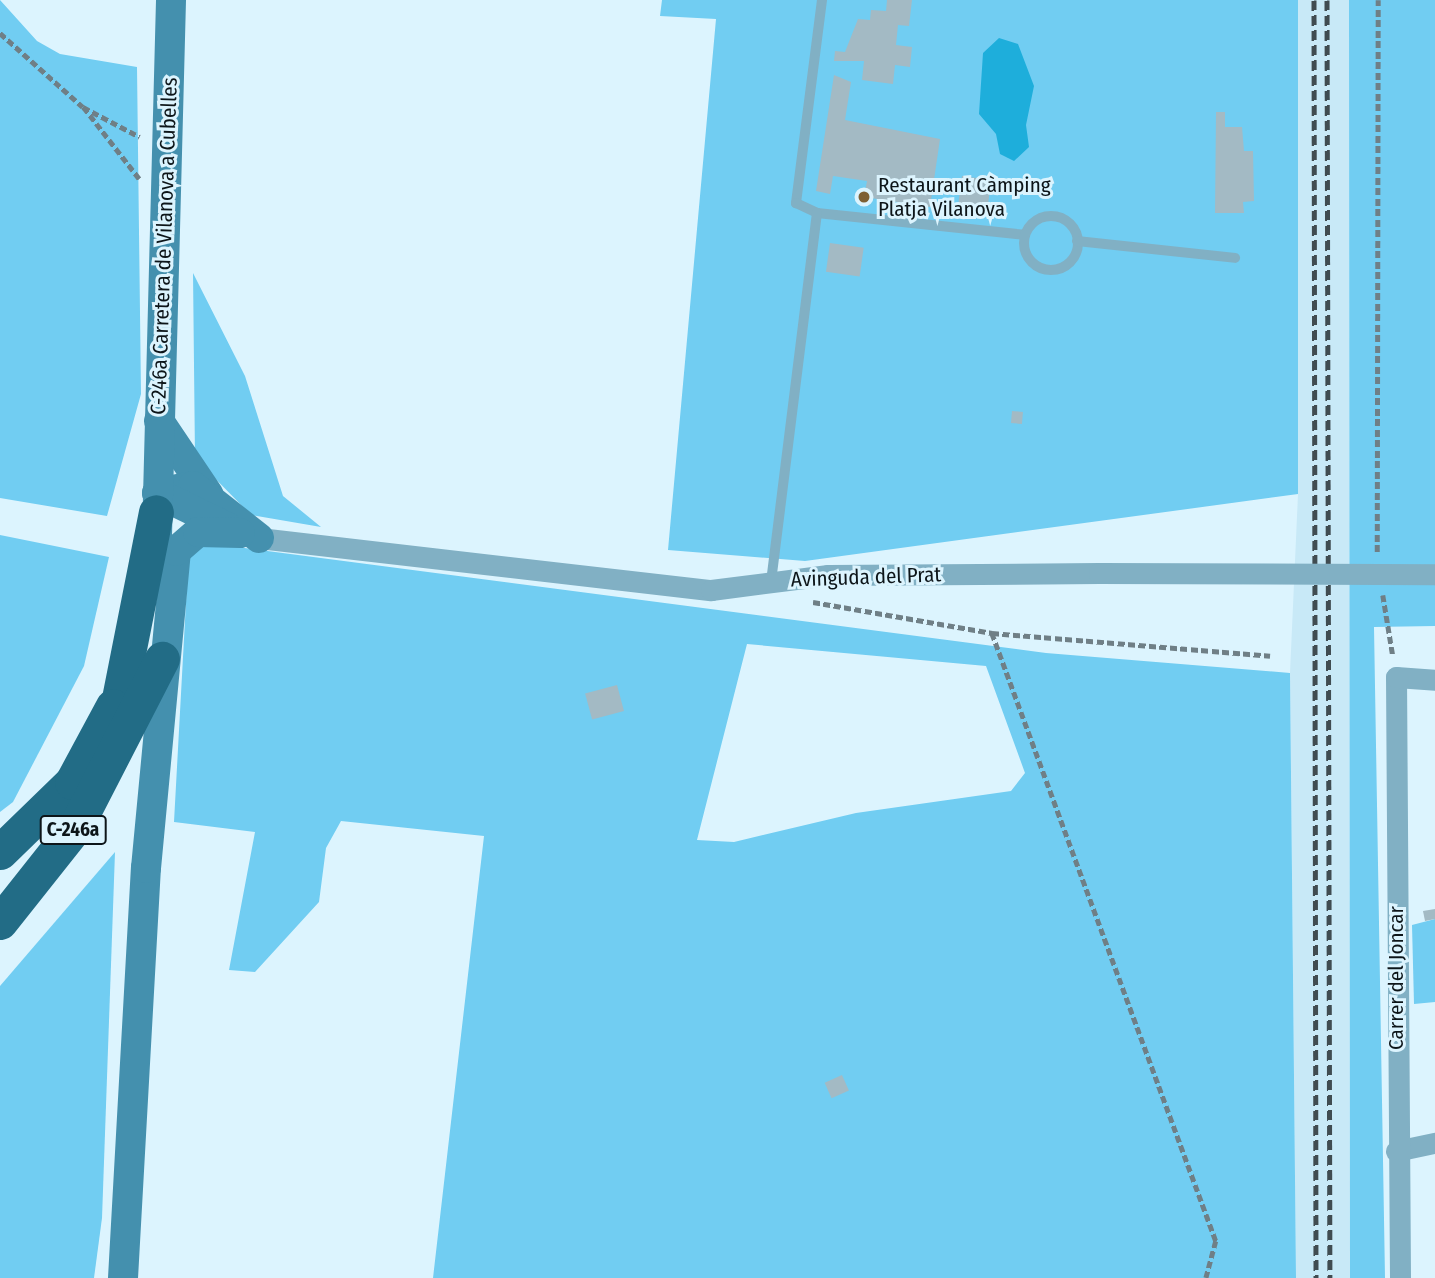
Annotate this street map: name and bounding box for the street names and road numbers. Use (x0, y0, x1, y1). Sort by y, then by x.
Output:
street label: C-246a Carretera de Vilanova a Cubelles (146, 77, 182, 415)
street label: Avinguda del Prat (790, 562, 942, 592)
road number: C-246a (38, 814, 108, 846)
street label: Carrer del Joncar (1383, 906, 1409, 1050)

